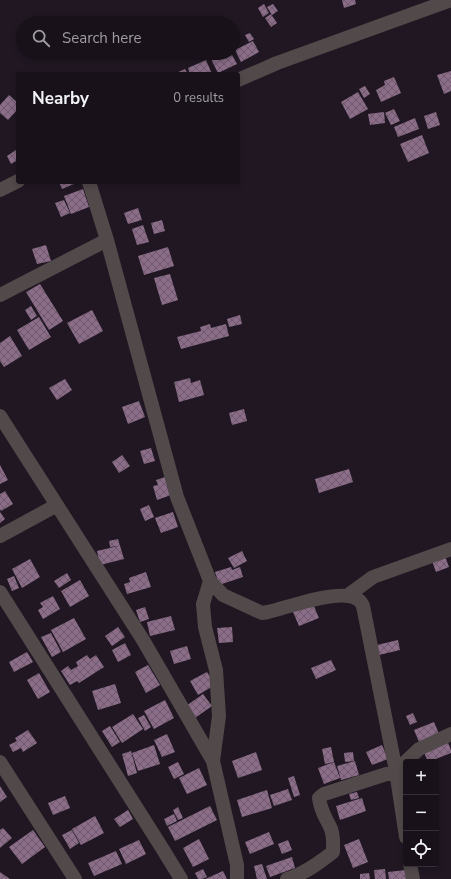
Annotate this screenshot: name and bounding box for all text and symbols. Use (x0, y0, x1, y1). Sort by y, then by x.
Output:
search box (16, 16, 240, 60)
icon: search (30, 27, 52, 49)
text: Search here (62, 28, 142, 48)
text: Nearby (32, 87, 89, 110)
text: 0 results (173, 89, 224, 107)
map controls (403, 759, 439, 867)
button: + (403, 759, 439, 795)
button: − (403, 795, 439, 831)
button: locate (403, 831, 439, 867)

